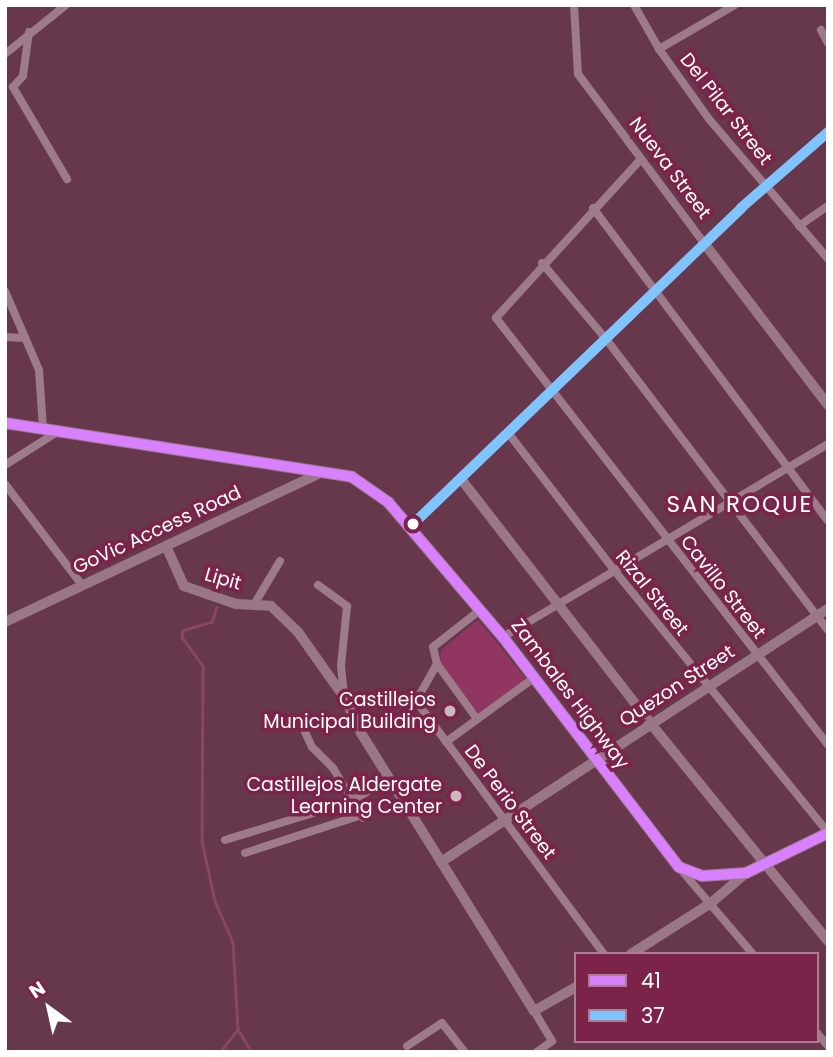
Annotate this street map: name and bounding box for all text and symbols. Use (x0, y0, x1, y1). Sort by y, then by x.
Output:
street label: Del Pilar Street (675, 48, 777, 170)
street label: Nueva Street (624, 113, 716, 223)
street label: GoVic Access Road (69, 481, 245, 579)
district label: SAN ROQUE (668, 490, 812, 518)
unlabelled marker (406, 517, 420, 531)
street label: Cavillo Street (676, 531, 770, 643)
street label: Rizal Street (611, 546, 693, 640)
street label: Lipit (202, 563, 244, 595)
street label: Zambales Highway (506, 615, 634, 773)
street label: Quezon Street (615, 640, 739, 732)
place label: Castillejos Municipal Building (263, 689, 436, 733)
marker: Castillejos Municipal Building (442, 703, 458, 719)
street label: De Perio Street (459, 740, 561, 864)
place label: Castillejos Aldergate Learning Center (246, 774, 442, 818)
marker: Castillejos Aldergate Learning Center (448, 788, 464, 804)
legend (574, 952, 819, 1043)
text: 41 (641, 966, 661, 995)
north arrow (14, 973, 84, 1043)
text: N (24, 975, 51, 1005)
text: 37 (641, 1001, 665, 1030)

